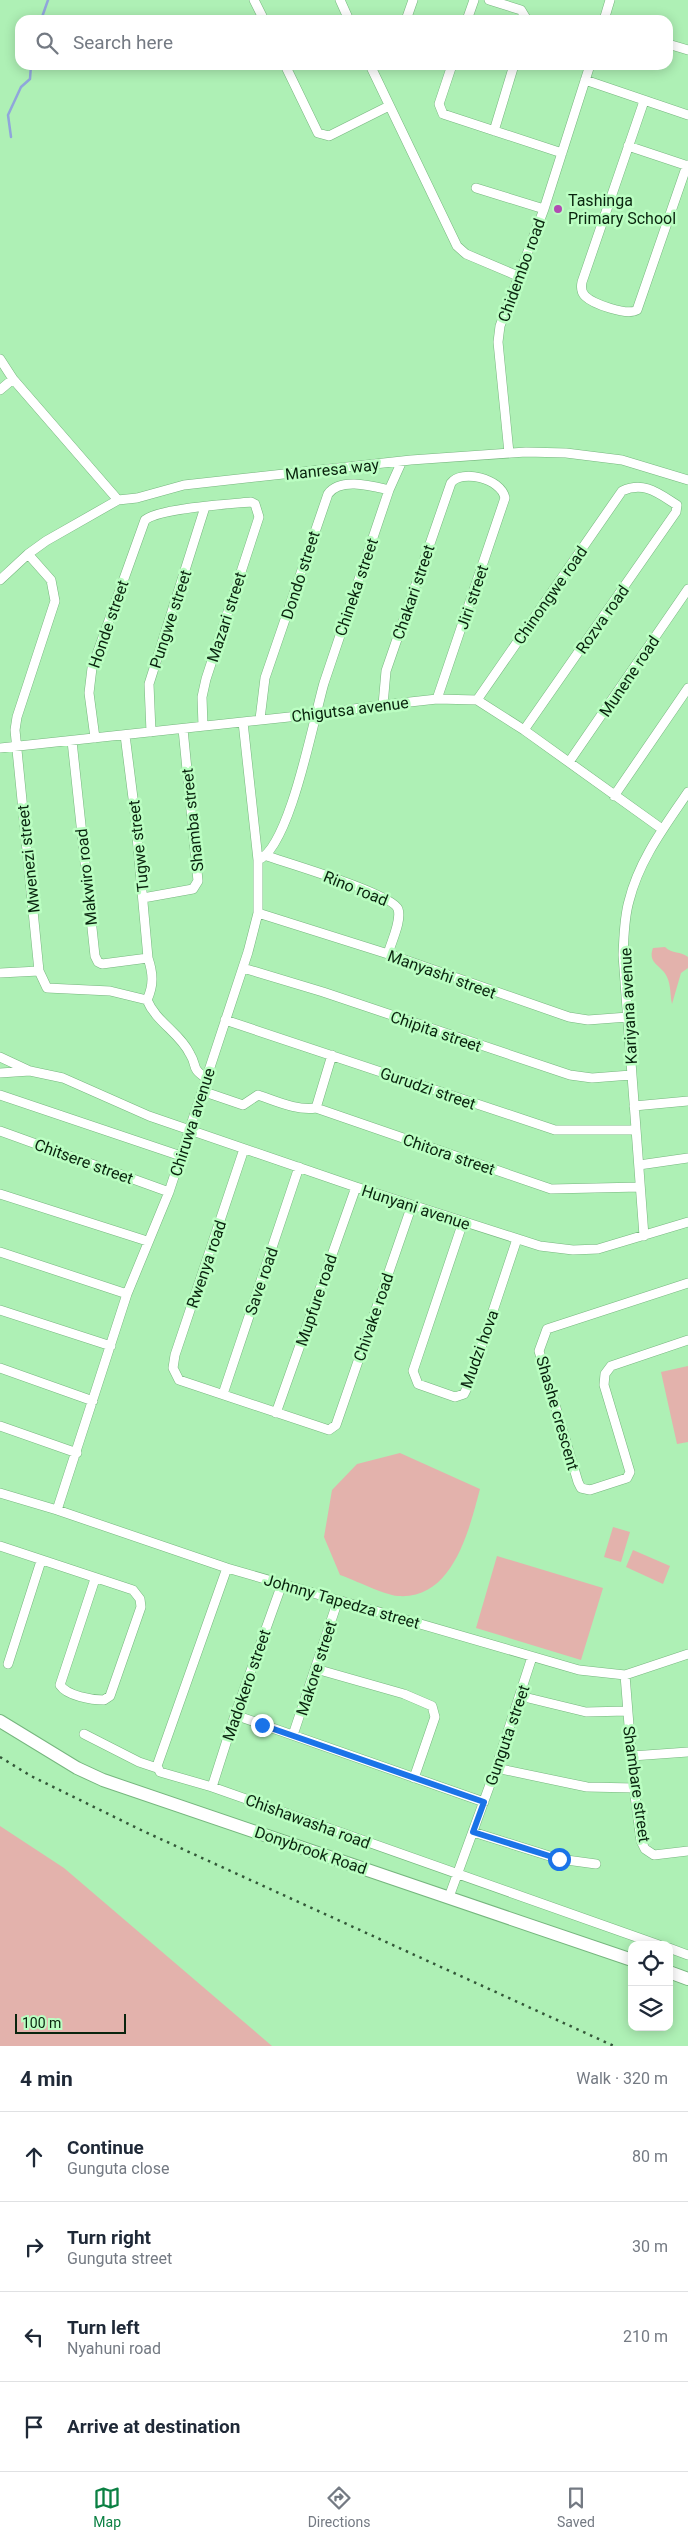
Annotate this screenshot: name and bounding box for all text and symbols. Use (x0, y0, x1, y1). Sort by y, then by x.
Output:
search box (15, 15, 673, 70)
icon: search (33, 29, 61, 57)
text: Search here (73, 31, 173, 54)
place label: Tashinga Primary School (568, 191, 676, 228)
marker: Tashinga Primary School (552, 203, 564, 215)
street label: Chidembo road (494, 216, 549, 325)
street label: Manresa way (284, 455, 380, 484)
street label: Dondo street (277, 529, 324, 622)
street label: Chineka street (331, 536, 382, 639)
street label: Chakari street (388, 542, 439, 642)
street label: Chinongwe road (510, 543, 591, 648)
street label: Jiri street (453, 562, 492, 632)
street label: Pungwe street (146, 568, 195, 671)
street label: Mazari street (203, 570, 250, 665)
street label: Honde street (85, 578, 132, 671)
street label: Rozva road (572, 581, 633, 657)
street label: Munene road (595, 632, 663, 720)
street label: Chigutsa avenue (290, 693, 410, 726)
street label: Shamba street (178, 767, 207, 872)
street label: Tugwe street (124, 799, 153, 893)
street label: Mwenezi street (13, 804, 44, 914)
street label: Makwiro road (72, 828, 101, 926)
street label: Rino road (321, 867, 391, 910)
street label: Manyashi street (385, 946, 498, 1003)
street label: Kariyana avenue (616, 947, 641, 1065)
street label: Chipita street (388, 1007, 484, 1056)
street label: Gurudzi street (378, 1063, 478, 1114)
street label: Chiruwa avenue (166, 1066, 219, 1179)
street label: Chitora street (400, 1130, 497, 1179)
street label: Chitsere street (32, 1135, 136, 1188)
street label: Hunyani avenue (359, 1181, 472, 1234)
street label: Rwenya road (183, 1218, 230, 1310)
street label: Save road (241, 1245, 282, 1317)
street label: Mupfure road (292, 1252, 341, 1349)
street label: Chivake road (350, 1271, 397, 1364)
street label: Mudzi hova (457, 1308, 502, 1391)
street label: Shashe crescent (532, 1354, 583, 1472)
street label: Johnny Tapedza street (262, 1570, 422, 1633)
street label: Makore street (292, 1618, 341, 1718)
street label: Madokero street (219, 1627, 274, 1743)
street label: Gunguta street (481, 1682, 534, 1788)
route end (251, 1714, 274, 1737)
street label: Shambare street (619, 1725, 654, 1844)
street label: Chishawasha road (243, 1790, 373, 1853)
street label: Donybrook Road (252, 1822, 369, 1879)
route start (548, 1848, 571, 1871)
map controls (628, 1941, 673, 2031)
button: locate (628, 1941, 673, 1986)
button: layers (628, 1986, 673, 2031)
scale bar (15, 2011, 126, 2034)
text: 100 m (22, 2015, 61, 2031)
text: 4 min (20, 2067, 73, 2091)
text: Walk · 320 m (576, 2069, 668, 2088)
text: Continue (67, 2136, 144, 2159)
icon: ahead (20, 2143, 48, 2171)
text: 80 m (632, 2147, 668, 2166)
text: Gunguta close (67, 2159, 169, 2178)
text: Turn right (67, 2226, 151, 2249)
icon: right (20, 2233, 48, 2261)
text: 30 m (632, 2237, 668, 2256)
text: Gunguta street (67, 2249, 172, 2268)
text: Turn left (67, 2316, 140, 2339)
icon: left (20, 2323, 48, 2351)
text: 210 m (623, 2327, 668, 2346)
text: Nyahuni road (67, 2339, 161, 2358)
icon: arrive (20, 2413, 48, 2441)
text: Arrive at destination (67, 2415, 240, 2438)
tab: Map (93, 2484, 121, 2530)
tab: Directions (308, 2484, 371, 2530)
tab: Saved (557, 2484, 595, 2530)

